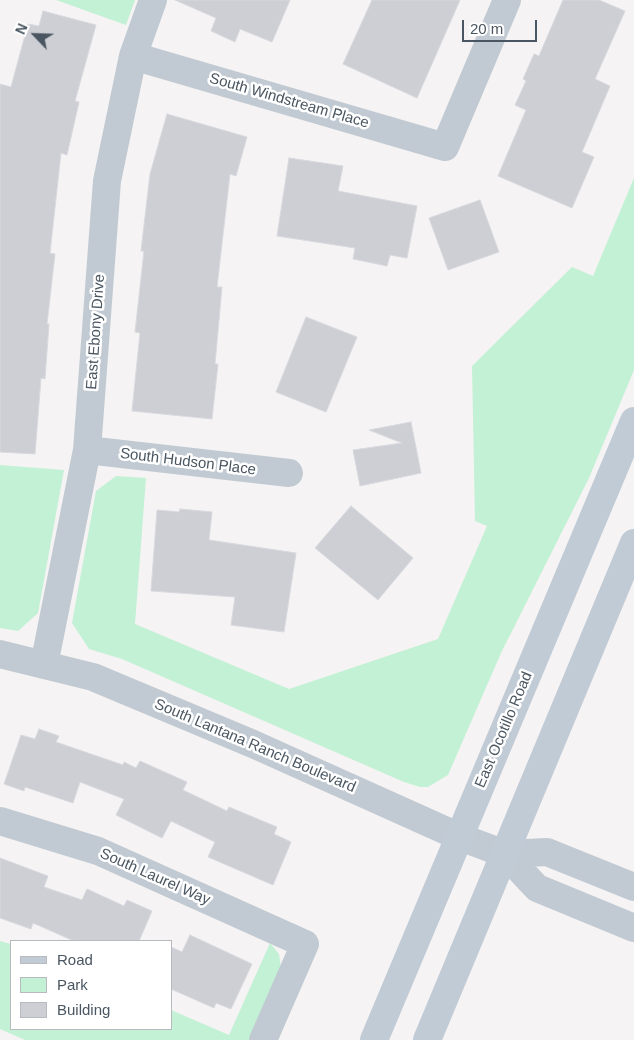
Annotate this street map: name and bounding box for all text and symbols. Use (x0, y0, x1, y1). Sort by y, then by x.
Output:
north arrow (10, 10, 60, 60)
scale bar (464, 10, 539, 42)
text: 20 m (470, 20, 503, 37)
text: N (12, 21, 31, 37)
street label: South Windstream Place (207, 70, 371, 132)
street label: East Ebony Drive (83, 274, 109, 390)
street label: South Hudson Place (119, 445, 257, 479)
street label: East Ocotillo Road (471, 669, 537, 791)
street label: South Lantana Ranch Boulevard (152, 695, 358, 797)
street label: South Laurel Way (97, 845, 213, 909)
legend (10, 940, 172, 1030)
text: Road (57, 951, 93, 968)
text: Park (57, 976, 88, 993)
text: Building (57, 1001, 110, 1018)

